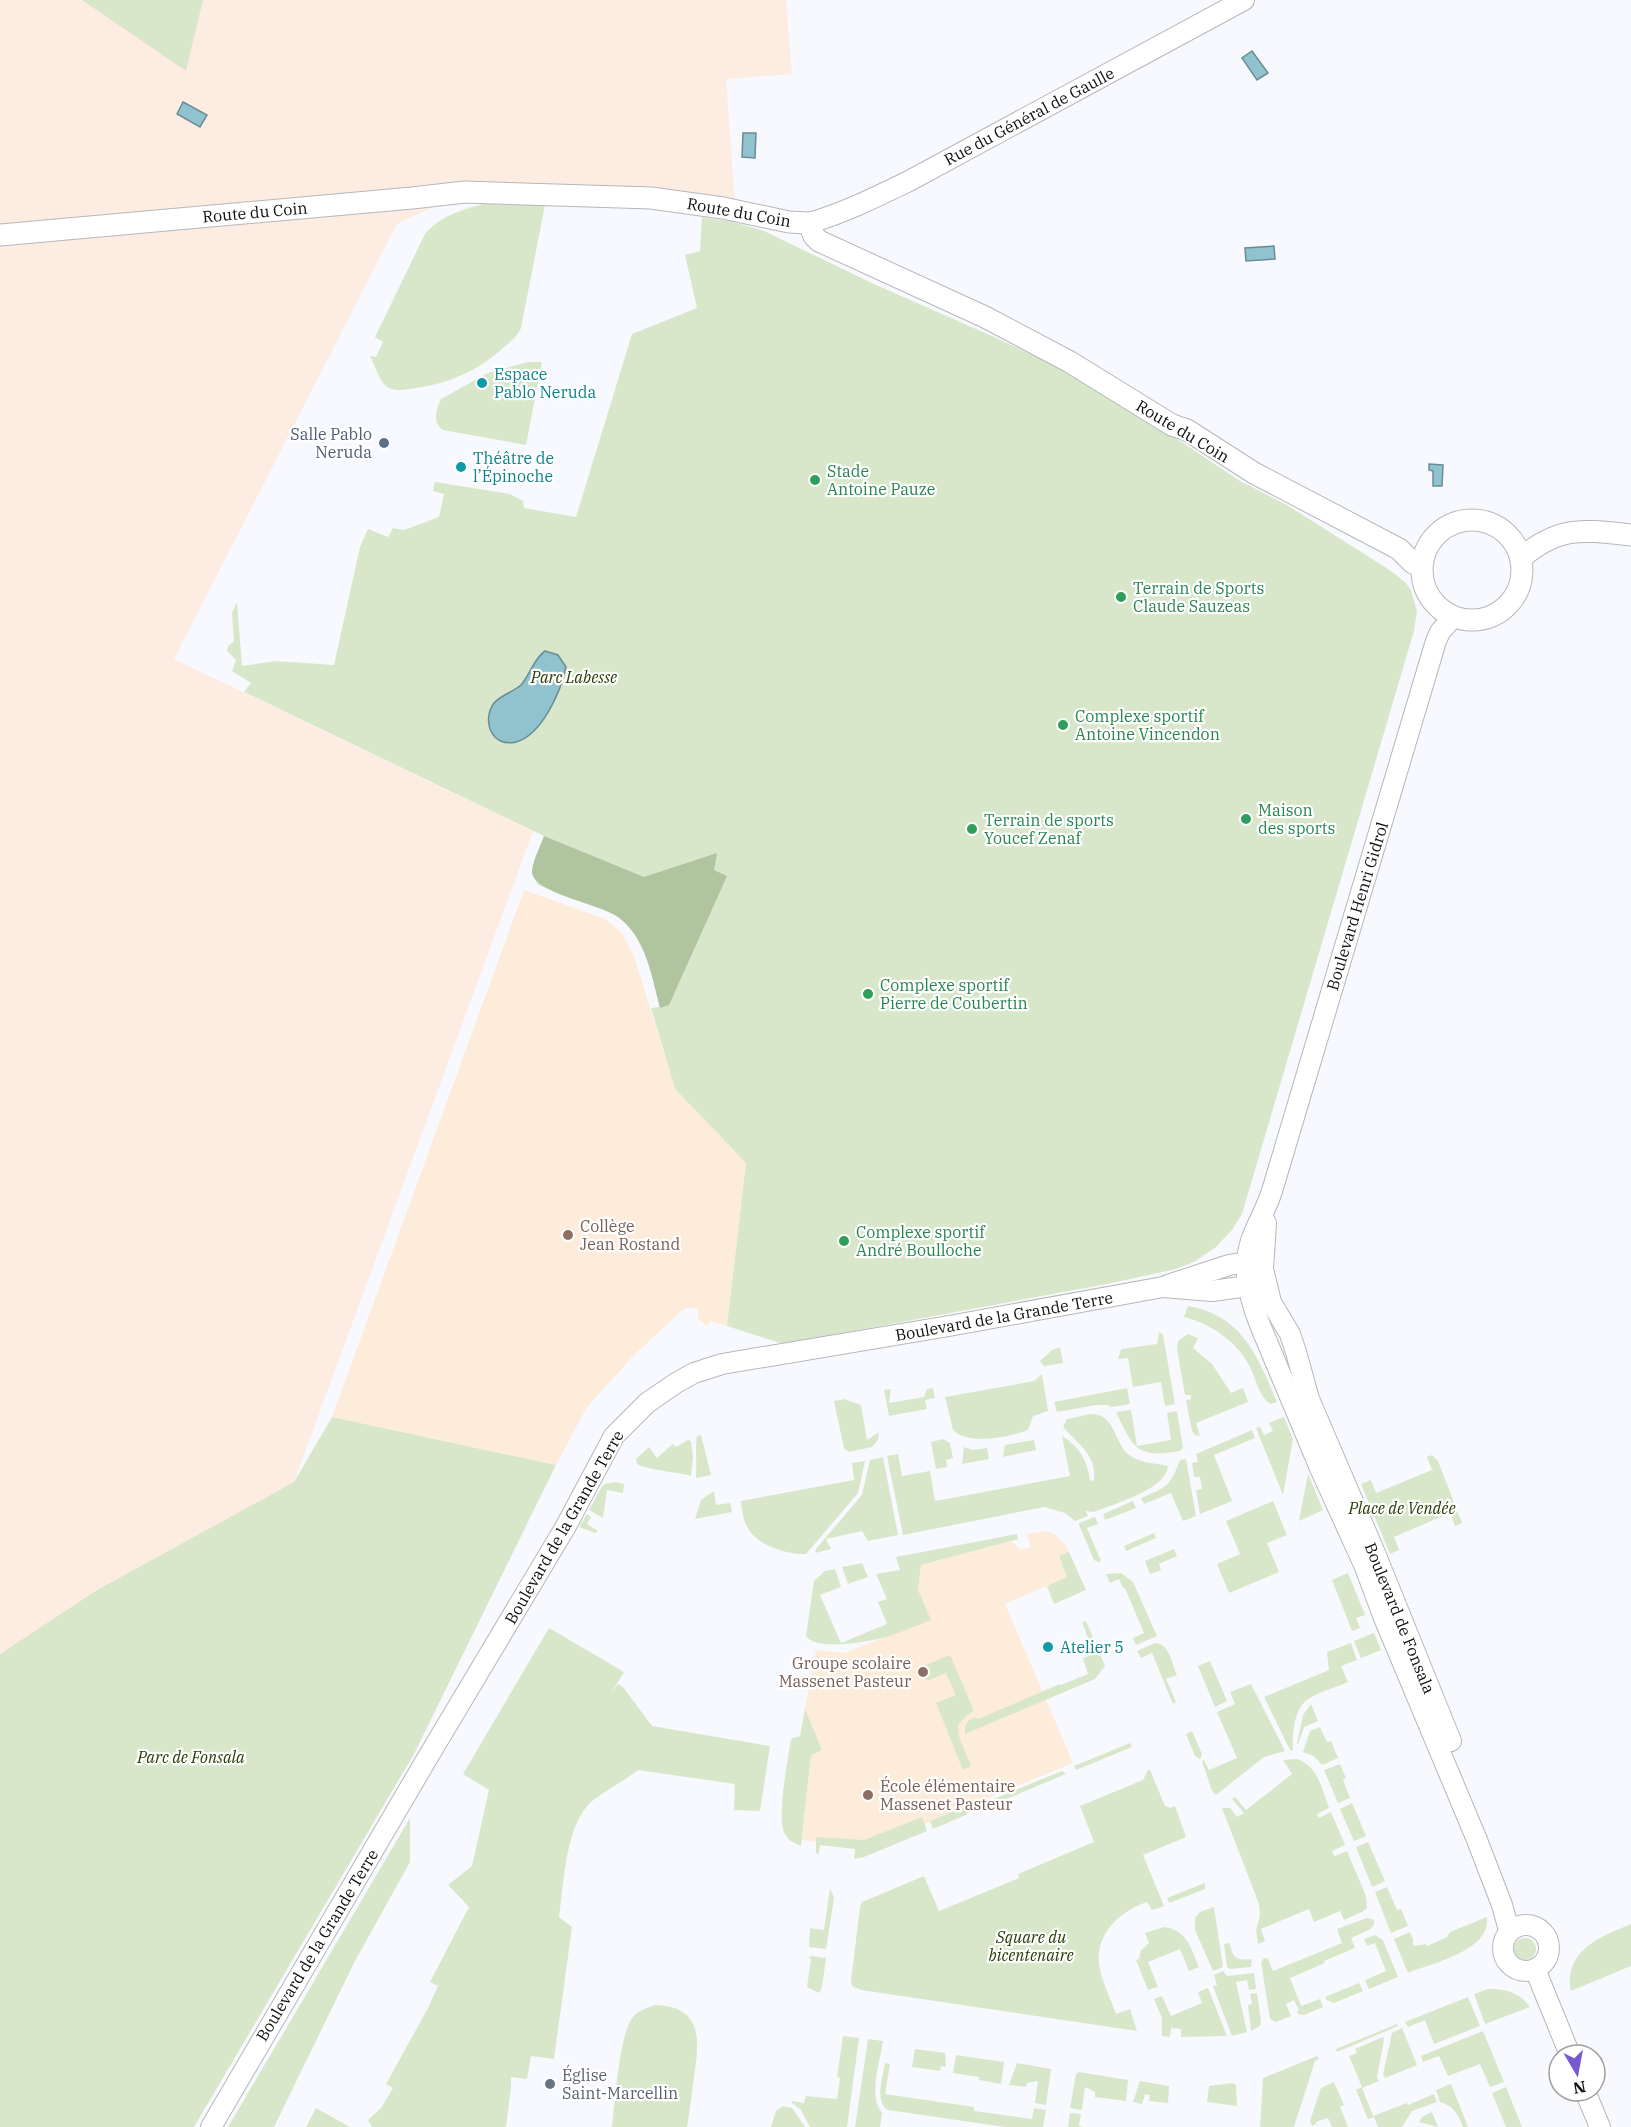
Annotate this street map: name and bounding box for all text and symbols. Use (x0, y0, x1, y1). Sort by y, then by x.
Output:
street label: Rue du Général de Gaulle (940, 63, 1118, 169)
street label: Route du Coin (685, 193, 793, 231)
street label: Route du Coin (202, 197, 308, 227)
place label: Espace Pablo Neruda (494, 364, 596, 402)
marker: Espace Pablo Neruda (475, 376, 489, 390)
street label: Route du Coin (1133, 395, 1233, 467)
place label: Salle Pablo Neruda (290, 424, 372, 462)
marker: Salle Pablo Neruda (377, 436, 391, 450)
place label: Théâtre de l’Épinoche (473, 448, 554, 486)
marker: Théâtre de l’Épinoche (454, 460, 468, 474)
place label: Stade Antoine Pauze (827, 461, 935, 499)
marker: Stade Antoine Pauze (808, 473, 822, 487)
place label: Terrain de Sports Claude Sauzeas (1133, 578, 1264, 616)
marker: Terrain de Sports Claude Sauzeas (1114, 590, 1128, 604)
park label: Parc Labesse (530, 667, 617, 687)
place label: Complexe sportif Antoine Vincendon (1075, 706, 1220, 744)
marker: Complexe sportif Antoine Vincendon (1056, 718, 1070, 732)
place label: Maison des sports (1258, 800, 1335, 838)
place label: Terrain de sports Youcef Zenaf (984, 810, 1114, 848)
marker: Maison des sports (1239, 812, 1253, 826)
street label: Boulevard Henri Gidrol (1322, 819, 1392, 993)
marker: Terrain de sports Youcef Zenaf (965, 822, 979, 836)
place label: Complexe sportif Pierre de Coubertin (880, 975, 1028, 1013)
marker: Complexe sportif Pierre de Coubertin (861, 987, 875, 1001)
place label: Collège Jean Rostand (580, 1216, 680, 1254)
place label: Complexe sportif André Boulloche (856, 1222, 986, 1260)
marker: Collège Jean Rostand (561, 1228, 575, 1242)
marker: Complexe sportif André Boulloche (837, 1234, 851, 1248)
street label: Boulevard de la Grande Terre (894, 1287, 1114, 1345)
street label: Boulevard de la Grande Terre (500, 1427, 628, 1627)
park label: Place de Vendée (1347, 1498, 1456, 1518)
street label: Boulevard de Fonsala (1361, 1539, 1440, 1697)
place label: Atelier 5 (1060, 1637, 1124, 1657)
marker: Atelier 5 (1041, 1640, 1055, 1654)
place label: Groupe scolaire Massenet Pasteur (779, 1653, 911, 1691)
marker: Groupe scolaire Massenet Pasteur (916, 1665, 930, 1679)
park label: Parc de Fonsala (136, 1747, 245, 1767)
place label: École élémentaire Massenet Pasteur (880, 1775, 1015, 1814)
marker: École élémentaire Massenet Pasteur (861, 1788, 875, 1802)
street label: Boulevard de la Grande Terre (252, 1845, 382, 2045)
park label: Square du bicentenaire (988, 1927, 1074, 1965)
north arrow (1547, 2043, 1607, 2103)
place label: Église Saint-Marcellin (562, 2064, 678, 2103)
marker: Église Saint-Marcellin (543, 2077, 557, 2091)
text: N (1572, 2077, 1588, 2099)

